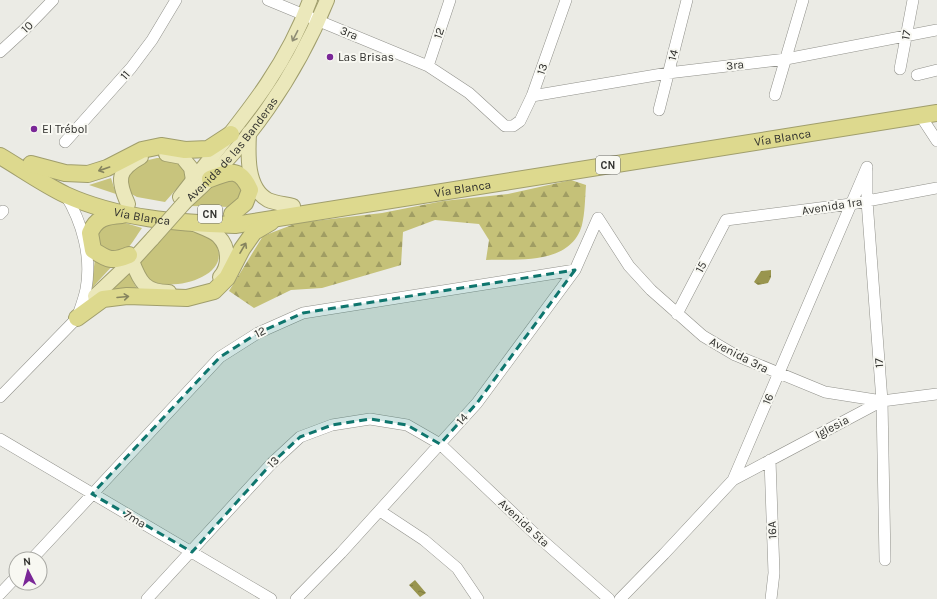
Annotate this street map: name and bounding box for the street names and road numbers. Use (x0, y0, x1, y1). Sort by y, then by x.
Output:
street label: 10 (18, 18, 36, 36)
street label: 3ra (338, 23, 360, 43)
street label: 12 (431, 26, 447, 40)
street label: 17 (898, 29, 914, 41)
street label: 14 (665, 48, 681, 62)
street label: 3ra (725, 57, 745, 73)
street label: 13 (534, 61, 550, 77)
street label: 11 (117, 67, 133, 83)
street label: Avenida de las Banderas (183, 94, 281, 204)
street label: Vía Blanca (753, 126, 812, 149)
road number: CN (596, 156, 620, 174)
street label: Vía Blanca (433, 177, 492, 200)
street label: Avenida 1ra (801, 194, 863, 218)
street label: Vía Blanca (112, 205, 171, 228)
road number: CN (198, 205, 222, 223)
street label: 15 (692, 259, 710, 275)
street label: 12 (252, 323, 268, 341)
street label: Avenida 3ra (707, 334, 771, 376)
street label: 17 (872, 357, 886, 368)
street label: 16 (759, 391, 777, 407)
street label: 14 (453, 410, 471, 428)
street label: Iglesia (813, 413, 851, 441)
street label: 13 (264, 453, 282, 471)
street label: Avenida 5ta (496, 496, 552, 550)
street label: 7ma (121, 507, 149, 531)
street label: 16A (765, 521, 779, 539)

